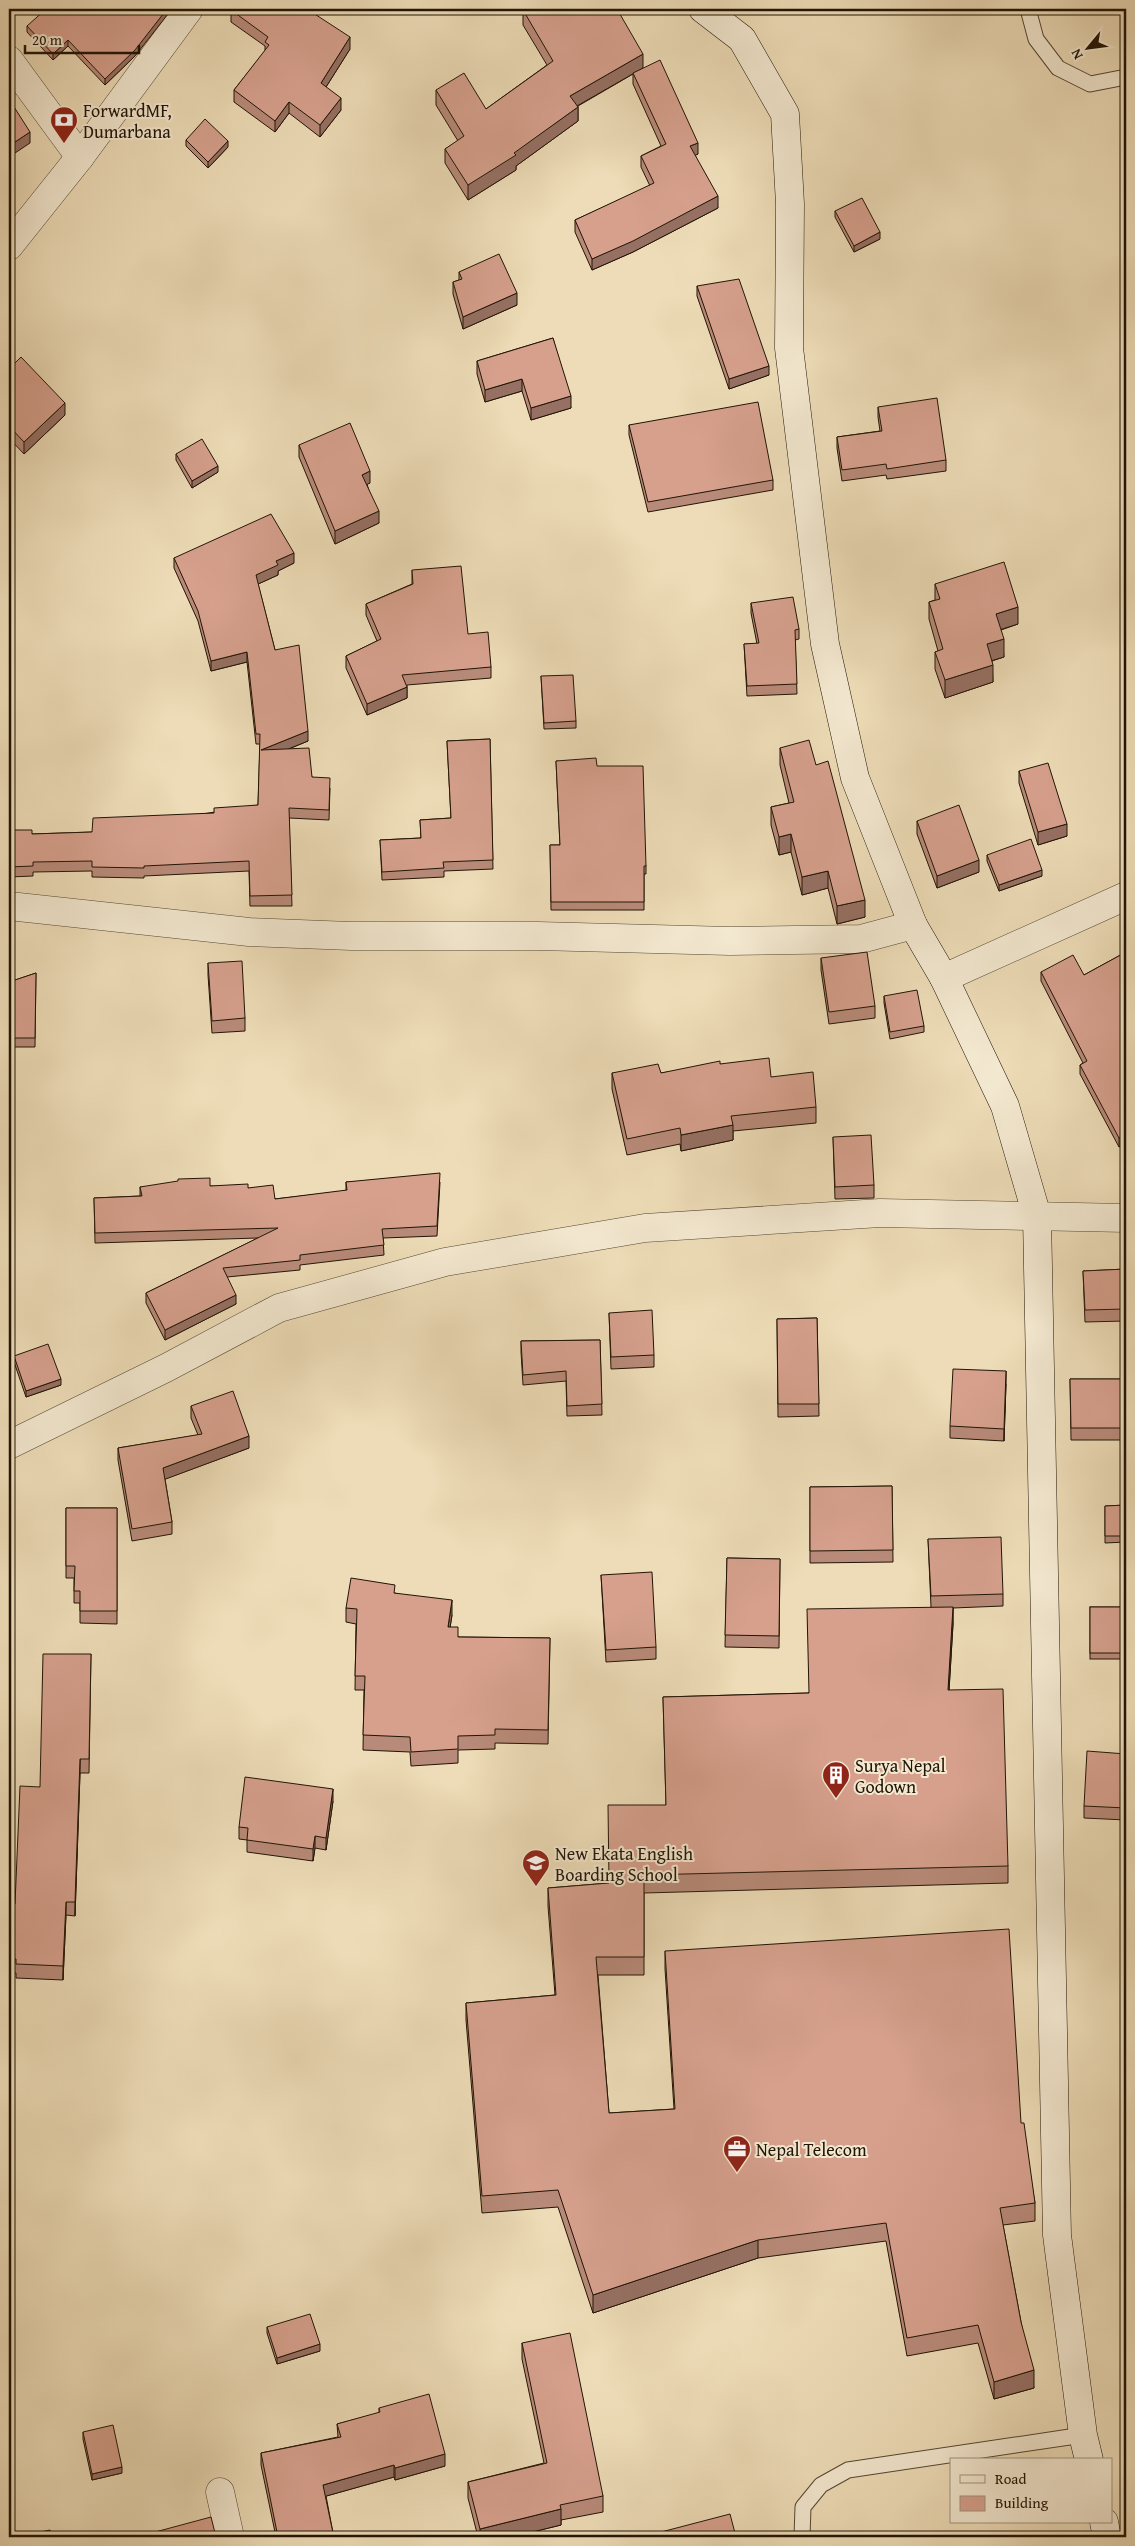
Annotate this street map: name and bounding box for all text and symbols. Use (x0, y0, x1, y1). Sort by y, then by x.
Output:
scale bar (25, 22, 139, 54)
north arrow (1062, 22, 1112, 72)
text: 20 m (32, 29, 63, 50)
text: N (1065, 45, 1088, 63)
place label: ForwardMF, Dumarbana (83, 97, 172, 145)
bank icon: ForwardMF, Dumarbana (49, 105, 79, 144)
place label: Surya Nepal Godown (855, 1752, 946, 1800)
building icon: Surya Nepal Godown (821, 1760, 851, 1799)
place label: New Ekata English Boarding School (555, 1840, 693, 1888)
school or university icon: New Ekata English Boarding School (521, 1848, 551, 1887)
office icon: Nepal Telecom (722, 2134, 752, 2173)
place label: Nepal Telecom (756, 2136, 867, 2163)
legend (950, 2458, 1112, 2524)
text: Road (995, 2468, 1026, 2489)
text: Building (995, 2492, 1049, 2513)

